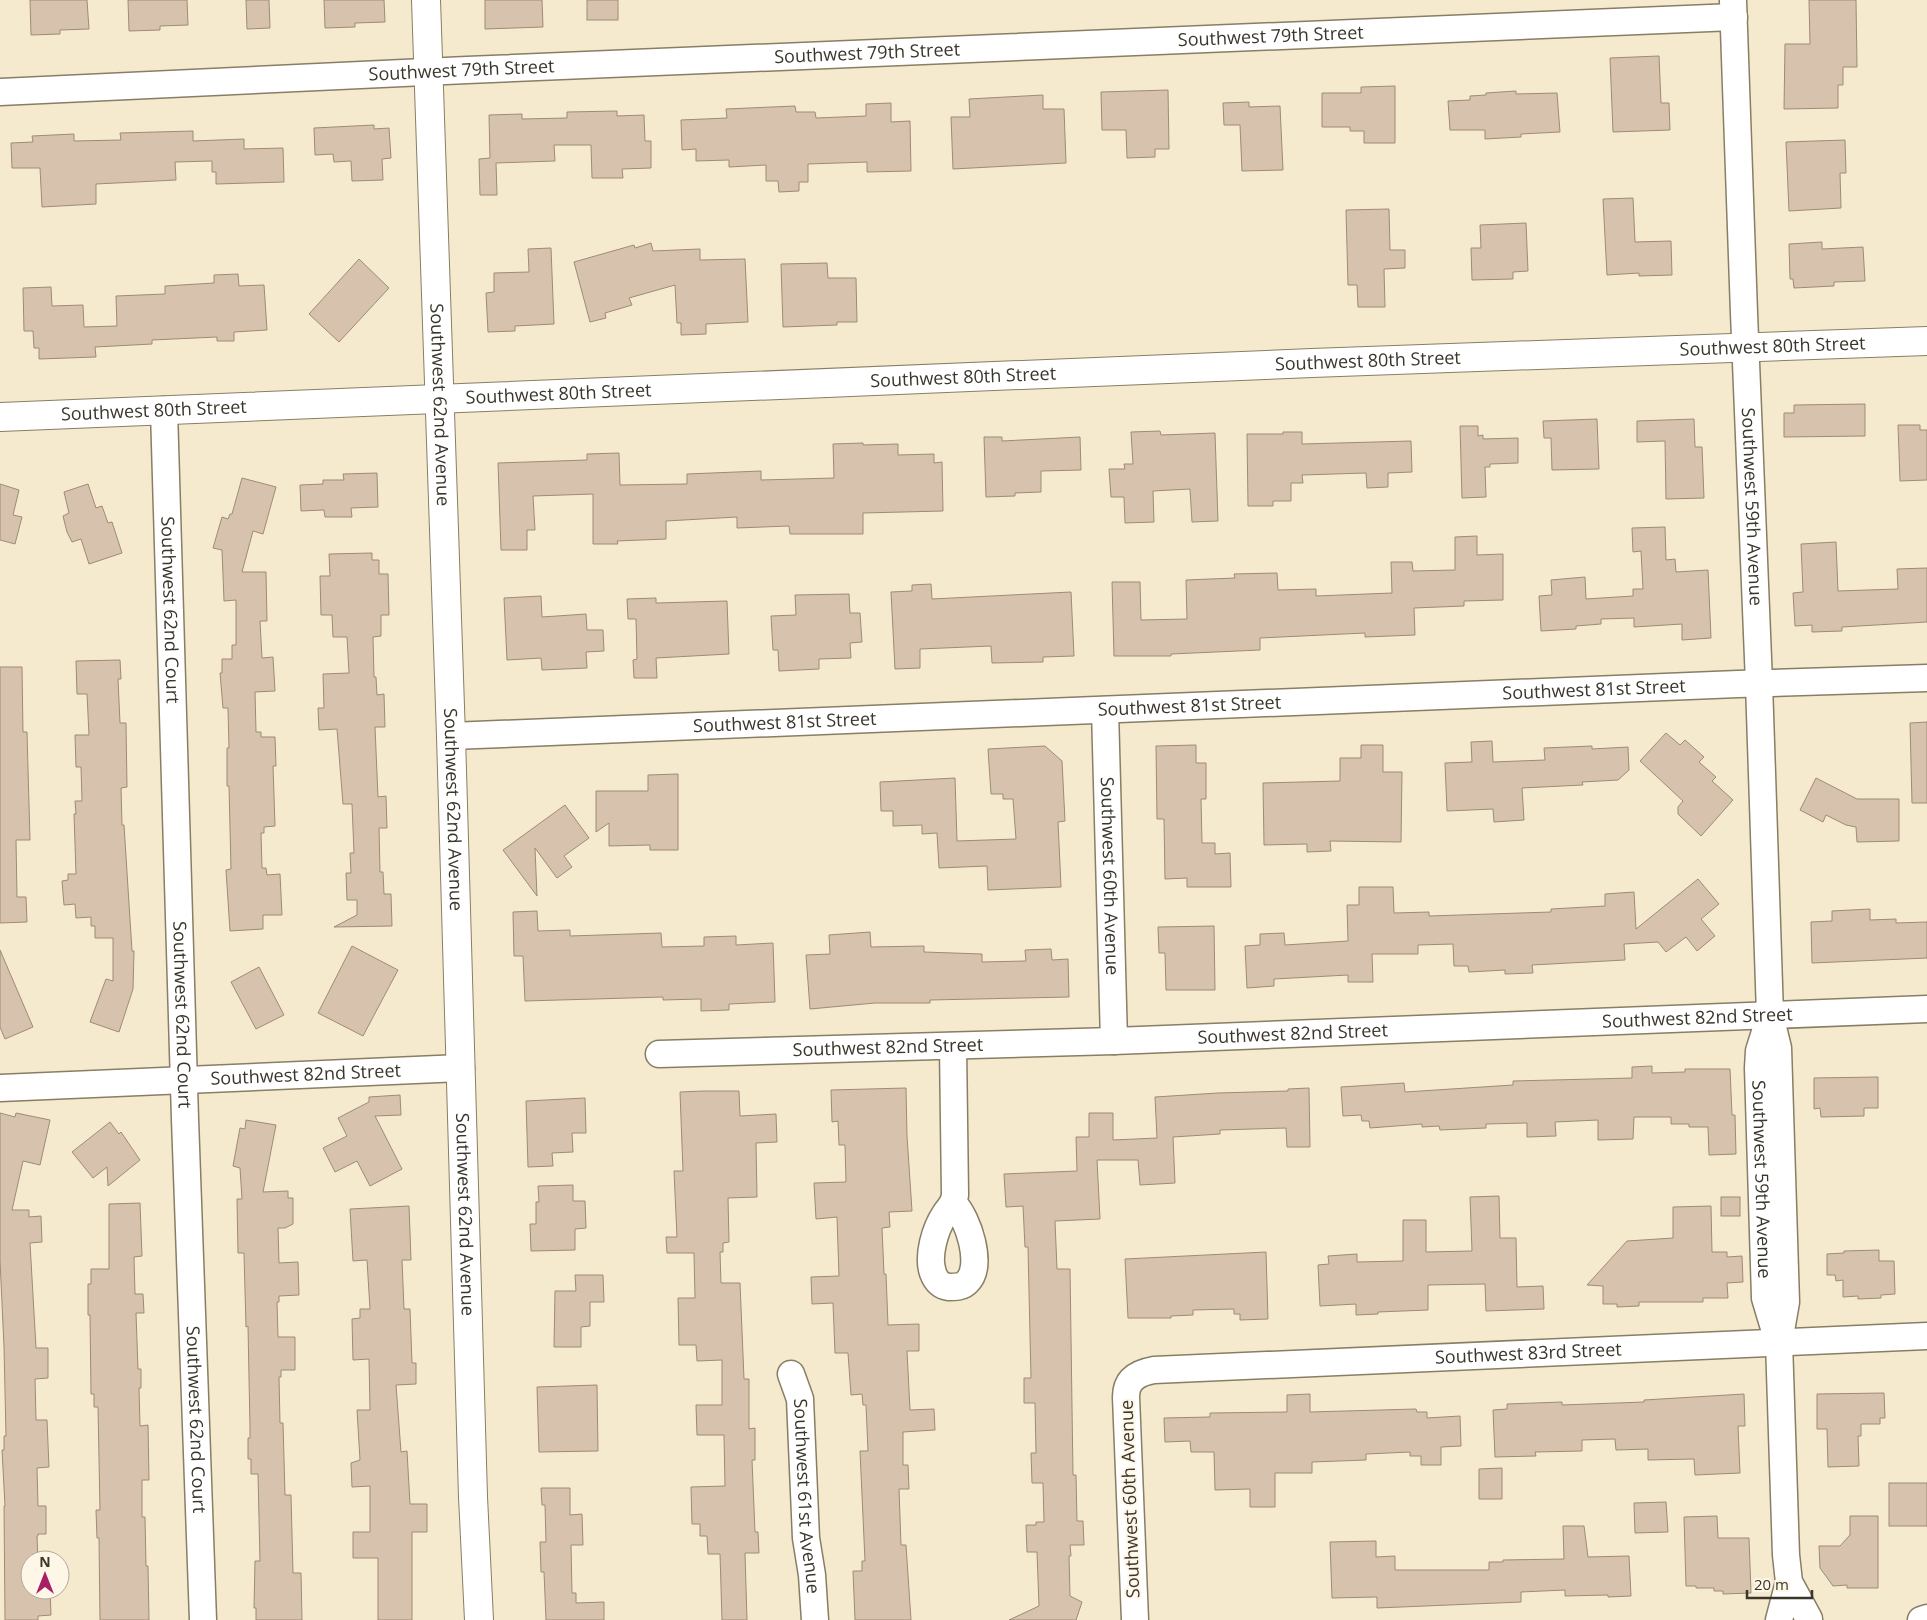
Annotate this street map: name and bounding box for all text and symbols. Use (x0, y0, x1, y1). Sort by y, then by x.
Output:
street label: Southwest 79th Street (1177, 20, 1364, 51)
street label: Southwest 79th Street (774, 36, 961, 68)
street label: Southwest 79th Street (368, 53, 555, 86)
street label: Southwest 62nd Avenue (425, 303, 456, 507)
street label: Southwest 80th Street (1679, 330, 1866, 361)
street label: Southwest 80th Street (1274, 345, 1461, 376)
street label: Southwest 80th Street (870, 361, 1057, 392)
street label: Southwest 80th Street (465, 377, 652, 409)
street label: Southwest 80th Street (60, 394, 247, 425)
street label: Southwest 59th Avenue (1737, 407, 1769, 606)
street label: Southwest 62nd Court (156, 516, 186, 704)
street label: Southwest 81st Street (1502, 673, 1686, 705)
street label: Southwest 81st Street (1097, 689, 1282, 721)
street label: Southwest 81st Street (693, 706, 877, 737)
street label: Southwest 62nd Avenue (439, 708, 469, 911)
street label: Southwest 60th Avenue (1096, 776, 1125, 975)
street label: Southwest 62nd Court (168, 921, 198, 1109)
street label: Southwest 82nd Street (1602, 1001, 1793, 1033)
street label: Southwest 82nd Street (1197, 1017, 1388, 1049)
street label: Southwest 82nd Street (792, 1032, 983, 1061)
street label: Southwest 82nd Street (210, 1058, 401, 1090)
street label: Southwest 59th Avenue (1747, 1080, 1777, 1279)
street label: Southwest 62nd Avenue (451, 1113, 481, 1316)
street label: Southwest 62nd Court (181, 1325, 212, 1513)
street label: Southwest 83rd Street (1434, 1336, 1622, 1369)
street label: Southwest 61st Avenue (789, 1398, 826, 1594)
street label: Southwest 60th Avenue (1114, 1400, 1144, 1599)
north arrow (20, 1550, 70, 1600)
text: N (39, 1552, 51, 1571)
scale bar (1747, 1568, 1812, 1600)
text: 20 m (1754, 1574, 1789, 1594)

